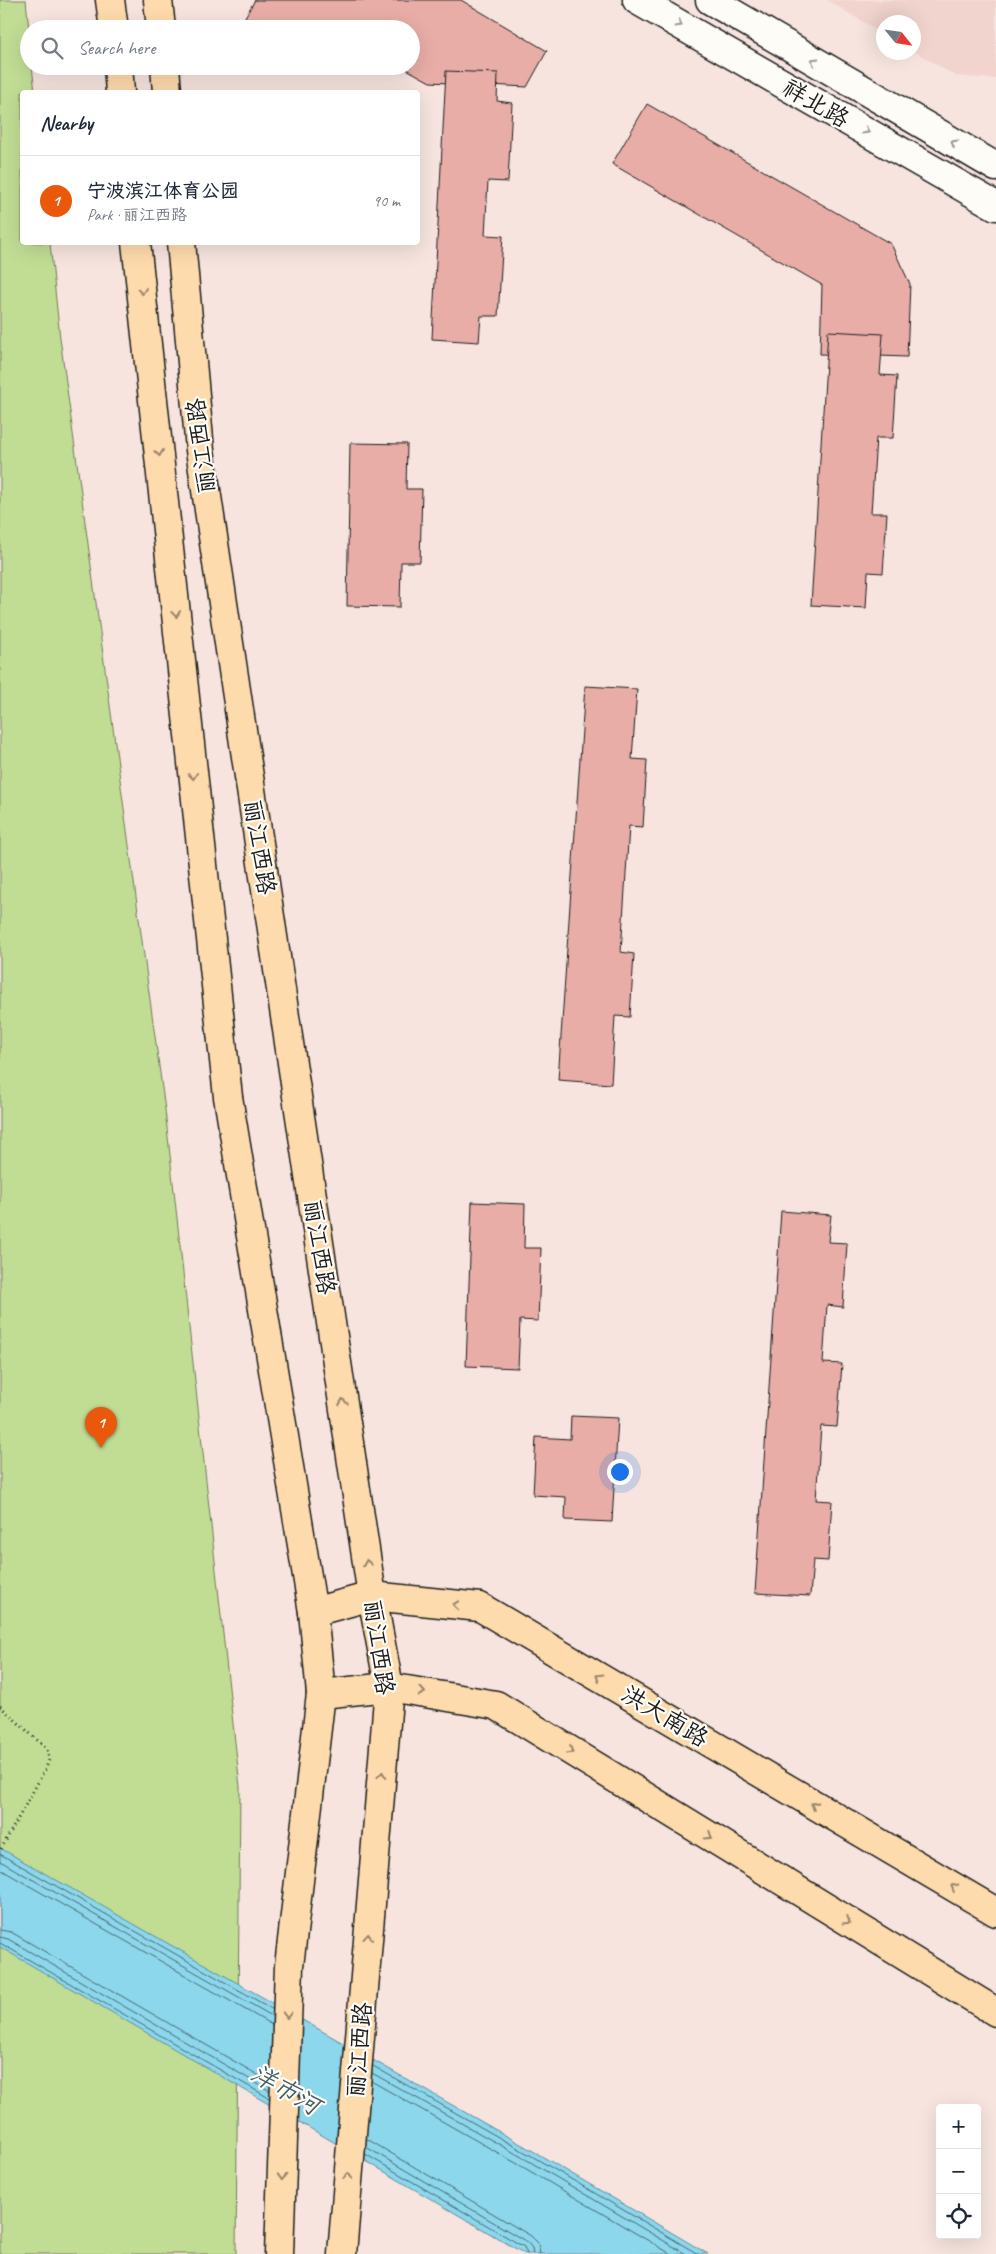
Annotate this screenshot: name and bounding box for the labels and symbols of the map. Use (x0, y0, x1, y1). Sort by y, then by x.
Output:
north arrow (876, 15, 921, 60)
one-way arrow (674, 18, 683, 28)
one-way arrow (810, 57, 819, 67)
street label: 祥北路 (777, 72, 855, 134)
one-way arrow (860, 125, 869, 135)
one-way arrow (950, 139, 959, 149)
one-way arrow (136, 287, 147, 295)
street label: 丽江西路 (180, 397, 222, 495)
one-way arrow (153, 449, 164, 457)
one-way arrow (170, 610, 181, 618)
one-way arrow (187, 772, 198, 780)
street label: 丽江西路 (238, 797, 282, 897)
street label: 丽江西路 (298, 1197, 342, 1297)
one-way arrow (339, 1398, 349, 1406)
pin: 1 (85, 1407, 117, 1448)
your location (607, 1459, 633, 1485)
one-way arrow (363, 1558, 373, 1567)
street label: 丽江西路 (357, 1597, 401, 1697)
one-way arrow (451, 1600, 459, 1611)
one-way arrow (595, 1674, 604, 1684)
street label: 洪大南路 (616, 1678, 714, 1754)
one-way arrow (417, 1687, 426, 1697)
one-way arrow (565, 1744, 574, 1754)
one-way arrow (376, 1771, 387, 1779)
one-way arrow (811, 1801, 820, 1811)
one-way arrow (703, 1829, 712, 1839)
one-way arrow (950, 1884, 959, 1894)
one-way arrow (842, 1914, 851, 1924)
one-way arrow (362, 1933, 373, 1941)
street label: 丽江西路 (340, 2001, 378, 2099)
one-way arrow (282, 2011, 292, 2019)
water label: 洋市河 (245, 2057, 329, 2124)
one-way arrow (342, 2171, 353, 2179)
one-way arrow (277, 2174, 287, 2181)

